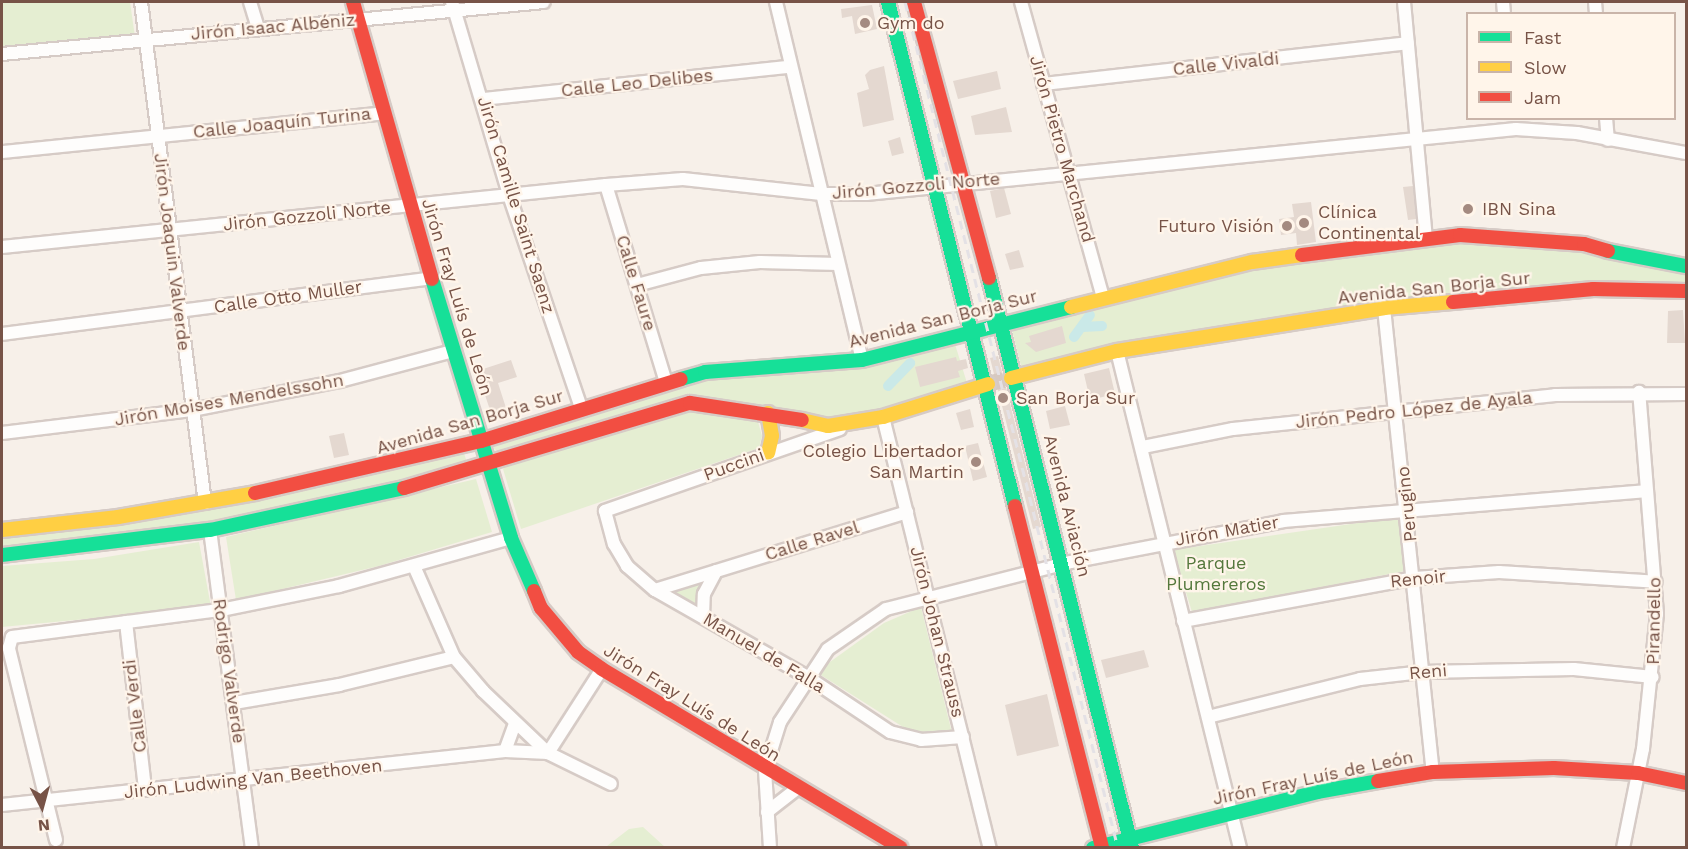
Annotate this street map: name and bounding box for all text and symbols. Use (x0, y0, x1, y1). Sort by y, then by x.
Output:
street label: Jirón Isaac Albéniz (189, 9, 357, 45)
place label: Gym do (877, 12, 945, 34)
legend (1466, 12, 1676, 120)
marker: Gym do (858, 16, 872, 30)
text: Fast (1524, 27, 1561, 48)
street label: Calle Vivaldi (1171, 48, 1281, 80)
street label: Jirón Pietro Marchand (1025, 53, 1099, 245)
text: Slow (1524, 57, 1567, 78)
street label: Calle Leo Delibes (560, 64, 714, 102)
text: Jam (1524, 87, 1561, 108)
street label: Jirón Camille Saint Saenz (473, 94, 559, 316)
street label: Calle Joaquín Turina (191, 103, 373, 143)
street label: Jirón Joaquin Valverde (149, 151, 195, 353)
street label: Jirón Gozzoli Norte (831, 168, 1001, 204)
street label: Jirón Gozzoli Norte (222, 196, 392, 236)
street label: Jirón Fray Luís de León (417, 196, 497, 398)
place label: IBN Sina (1482, 198, 1556, 220)
marker: IBN Sina (1459, 200, 1477, 218)
place label: Clínica Continental (1318, 202, 1420, 244)
marker: Clínica Continental (1295, 214, 1313, 232)
place label: Futuro Visión (1157, 215, 1274, 237)
marker: Futuro Visión (1278, 217, 1296, 235)
street label: Calle Faure (611, 233, 661, 333)
street label: Avenida San Borja Sur (1336, 267, 1532, 309)
street label: Calle Otto Muller (212, 276, 364, 318)
street label: Avenida San Borja Sur (846, 285, 1040, 353)
street label: Jirón Moises Mendelssohn (113, 369, 345, 431)
street label: Avenida San Borja Sur (374, 385, 566, 459)
place label: San Borja Sur (1016, 387, 1136, 409)
street label: Jirón Pedro López de Ayala (1294, 387, 1534, 433)
marker: San Borja Sur (994, 389, 1012, 407)
street label: Avenida Aviación (1039, 432, 1095, 580)
place label: Colegio Libertador San Martin (802, 441, 964, 484)
street label: Puccini (701, 444, 767, 486)
marker: Colegio Libertador San Martin (969, 455, 983, 469)
street label: Perugino (1392, 465, 1422, 543)
street label: Jirón Matier (1173, 511, 1281, 551)
street label: Calle Ravel (762, 516, 862, 566)
street label: Jirón Johan Strauss (905, 544, 969, 720)
park label: Parque Plumereros (1166, 553, 1266, 596)
street label: Renoir (1389, 565, 1447, 593)
street label: Pirandello (1642, 577, 1666, 665)
street label: Rodrigo Valverde (208, 597, 250, 745)
street label: Manuel de Falla (699, 608, 829, 698)
street label: Jirón Fray Luís de León (599, 639, 785, 767)
street label: Calle Verdi (119, 658, 151, 754)
street label: Reni (1408, 660, 1448, 684)
street label: Jirón Fray Luís de León (1210, 746, 1416, 810)
street label: Jirón Ludwing Van Beethoven (122, 755, 384, 803)
north arrow (12, 777, 72, 837)
text: N (37, 815, 51, 835)

